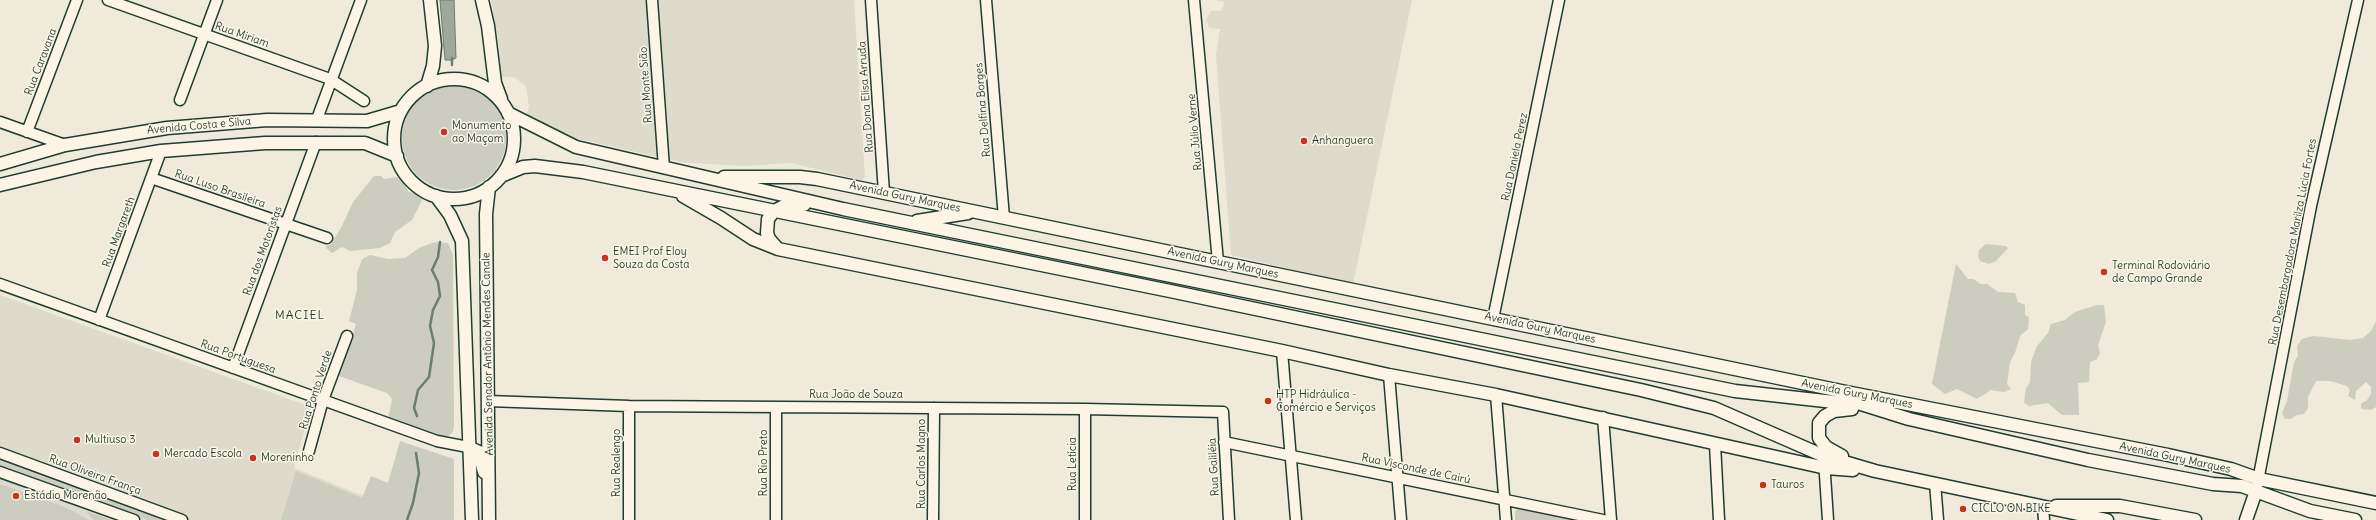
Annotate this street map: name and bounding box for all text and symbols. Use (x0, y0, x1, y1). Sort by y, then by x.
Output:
street label: Rua Miriam (213, 20, 271, 50)
street label: Rua Caravana (22, 27, 60, 97)
street label: Rua Dona Elisa Arruda (856, 41, 876, 153)
street label: Rua Monte Sião (637, 46, 655, 124)
street label: Rua Delfina Borges (972, 62, 994, 158)
street label: Rua Júlio Verne (1185, 93, 1205, 171)
street label: Rua Daniela Perez (1499, 112, 1531, 202)
street label: Avenida Costa e Silva (146, 115, 252, 137)
place label: Monumento ao Maçom (452, 119, 511, 145)
marker: Monumento ao Maçom (439, 127, 449, 137)
place label: Anhanguera (1312, 134, 1374, 148)
marker: Anhanguera (1299, 136, 1309, 146)
street label: Rua Desembargadora Marilza Lúcia Fortes (2266, 138, 2320, 346)
street label: Rua Luso Brasileira (173, 167, 267, 211)
street label: Avenida Gury Marques (848, 179, 962, 215)
street label: Rua Margareth (100, 195, 138, 269)
street label: Rua dos Motoristas (241, 204, 285, 298)
place label: EMEI Prof Eloy Souza da Costa (613, 245, 689, 271)
street label: Avenida Gury Marques (1166, 245, 1280, 281)
street label: Avenida Senador Antônio Mendes Canale (480, 252, 496, 456)
marker: EMEI Prof Eloy Souza da Costa (600, 253, 610, 263)
place label: Terminal Rodoviário de Campo Grande (2112, 259, 2210, 285)
marker: Terminal Rodoviário de Campo Grande (2099, 267, 2109, 277)
district label: MACIEL (275, 309, 325, 323)
street label: Avenida Gury Marques (1483, 310, 1597, 346)
street label: Rua Portuguesa (199, 337, 277, 377)
street label: Rua Ponto Verde (297, 349, 335, 431)
street label: Avenida Gury Marques (1800, 377, 1914, 411)
street label: Rua João de Souza (809, 388, 903, 402)
place label: HTP Hidráulica - Comércio e Serviços (1276, 388, 1376, 414)
marker: HTP Hidráulica - Comércio e Serviços (1263, 396, 1273, 406)
street label: Rua Carlos Magno (915, 419, 929, 509)
street label: Rua Realengo (610, 429, 624, 497)
street label: Rua Rio Preto (757, 429, 771, 497)
place label: Multiuso 3 (85, 433, 135, 447)
marker: Multiuso 3 (72, 435, 82, 445)
street label: Rua Letícia (1066, 437, 1080, 491)
street label: Rua Galiléia (1206, 437, 1222, 497)
street label: Avenida Gury Marques (2118, 440, 2232, 476)
place label: Mercado Escola (164, 447, 242, 461)
marker: Mercado Escola (151, 449, 161, 459)
place label: Moreninho (261, 451, 314, 465)
street label: Rua Visconde de Cairú (1360, 451, 1472, 487)
street label: Rua Oliveira França (47, 452, 143, 498)
marker: Moreninho (248, 453, 258, 463)
place label: Tauros (1771, 478, 1804, 492)
marker: Tauros (1758, 480, 1768, 490)
place label: Estádio Morenão (24, 489, 107, 503)
marker: Estádio Morenão (11, 491, 21, 501)
place label: CICLO ON BIKE (1971, 502, 2051, 516)
marker: CICLO ON BIKE (1958, 504, 1968, 514)

